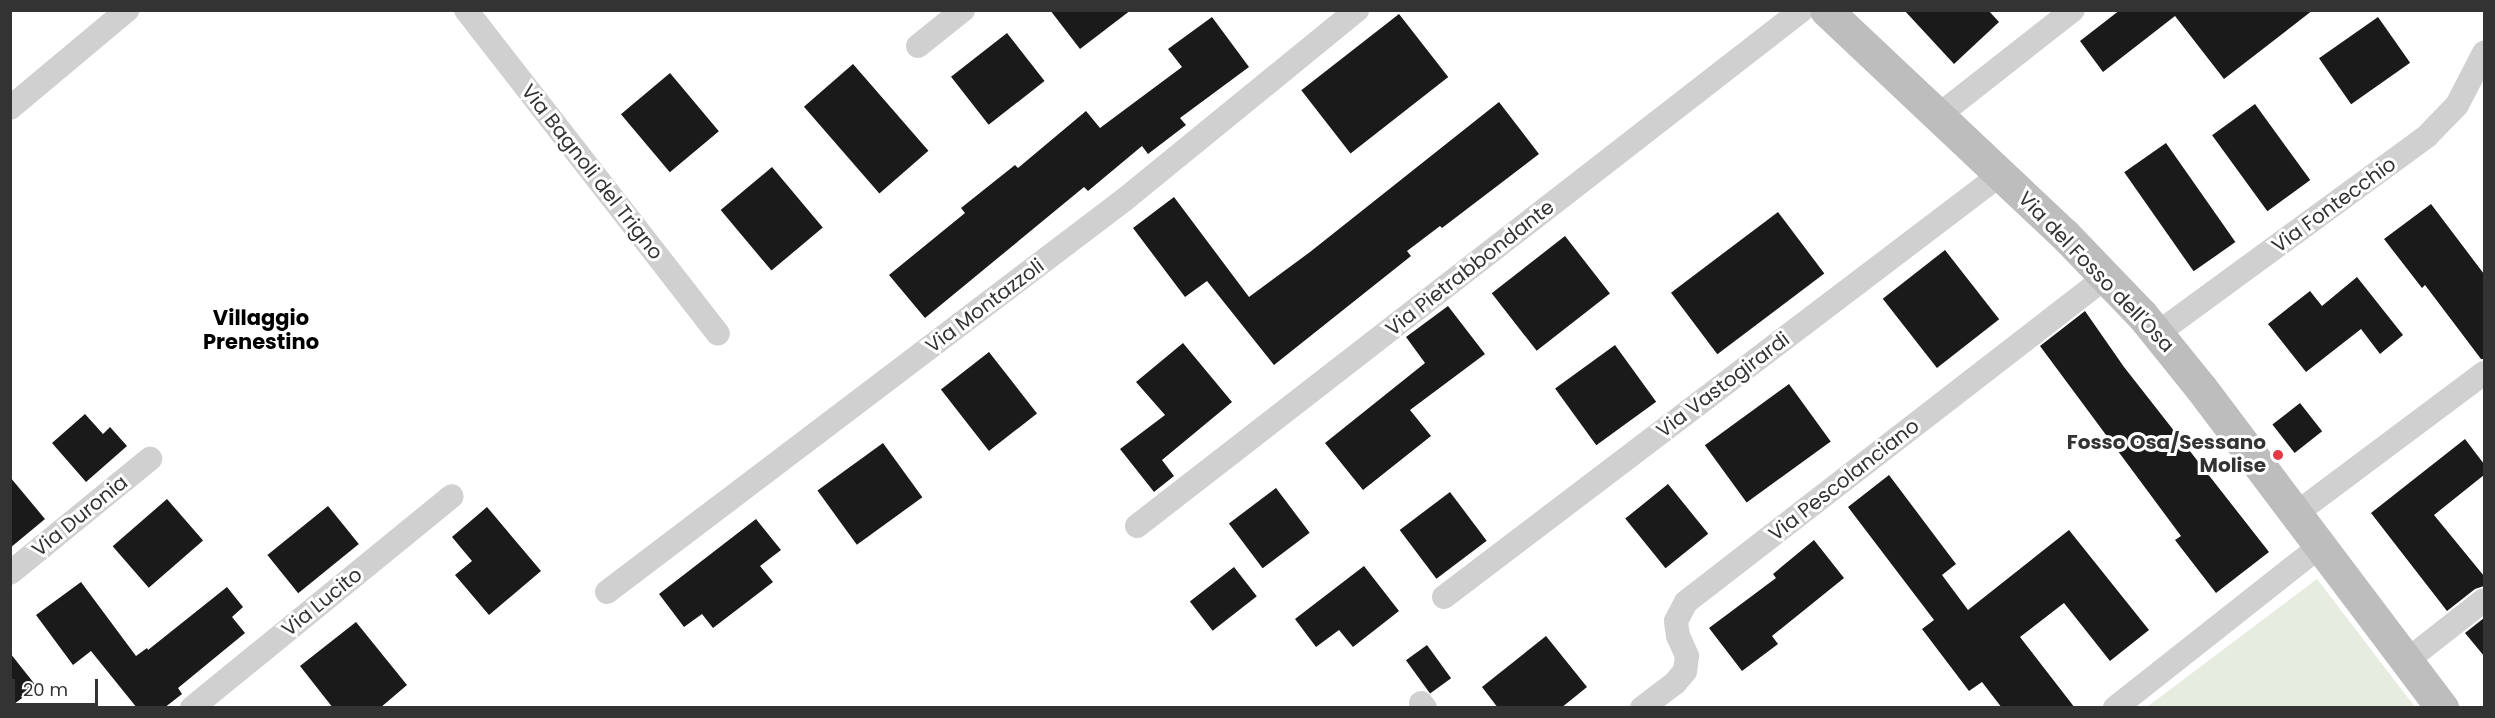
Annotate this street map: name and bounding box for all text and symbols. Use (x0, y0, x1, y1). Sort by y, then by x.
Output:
street label: Via Bagnoli del Trigno (516, 80, 668, 264)
street label: Via Fontecchio (2267, 152, 2401, 258)
street label: Via del Fosso dell'Osa (2013, 187, 2179, 357)
street label: Via Pietrabbondante (1381, 195, 1559, 341)
street label: Via Montazzoli (921, 254, 1049, 358)
district label: Villaggio Prenestino (203, 305, 319, 355)
street label: Via Vastogirardi (1652, 327, 1794, 443)
street label: Via Pescolanciano (1764, 414, 1924, 546)
place label: Fosso Osa/Sessano Molise (2067, 431, 2266, 478)
marker: Fosso Osa/Sessano Molise (2271, 448, 2285, 462)
street label: Via Duronia (27, 470, 133, 562)
street label: Via Lucito (277, 563, 367, 641)
scale bar (15, 667, 100, 705)
text: 20 m (23, 677, 68, 702)

